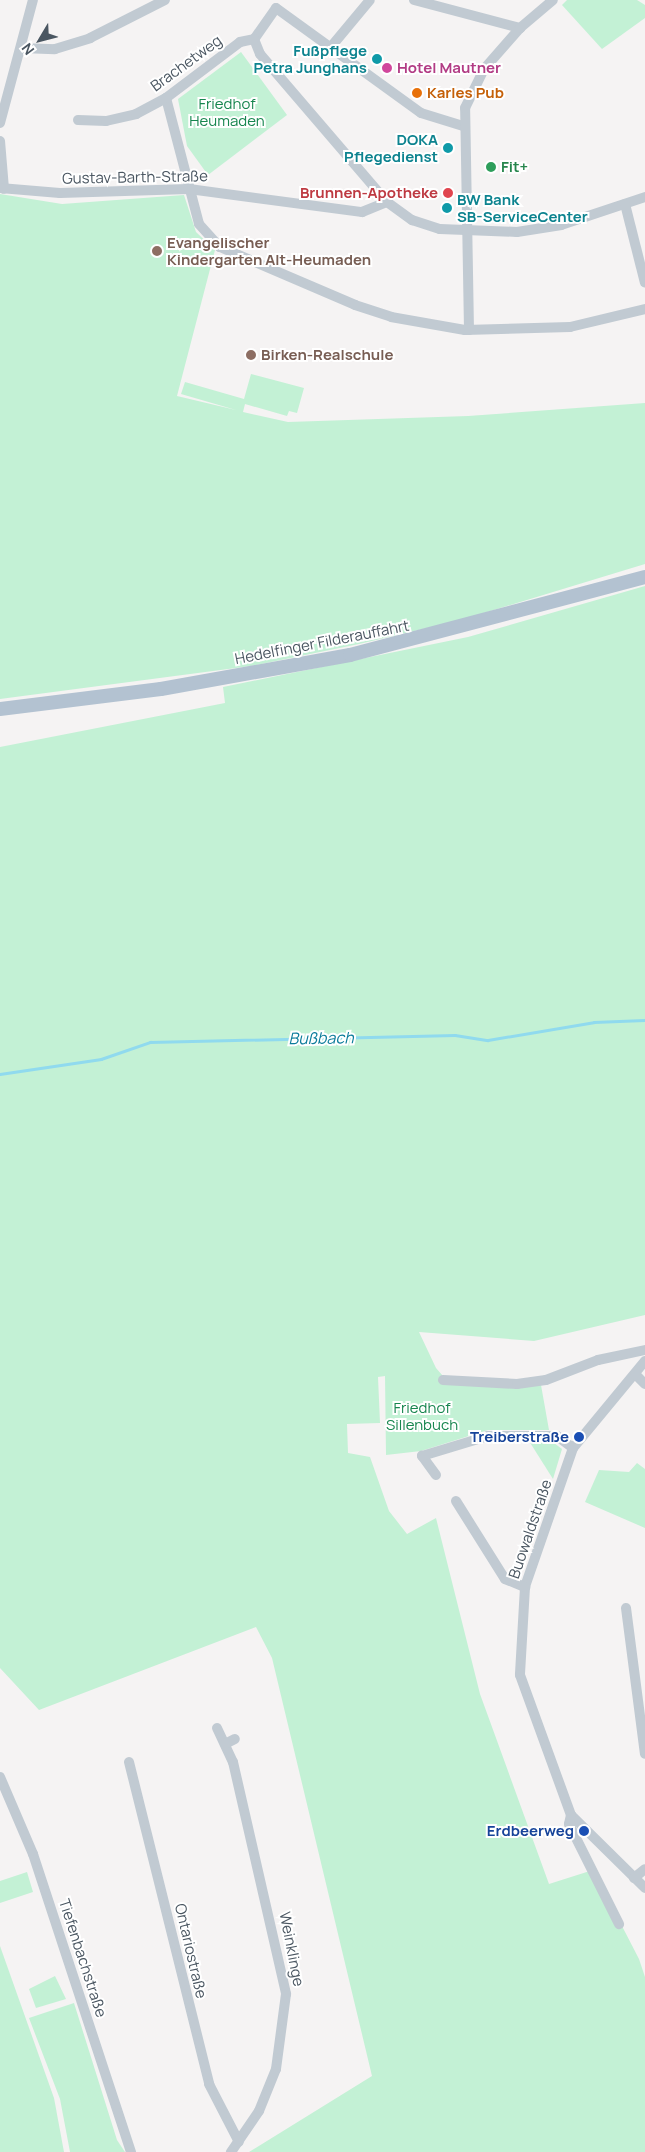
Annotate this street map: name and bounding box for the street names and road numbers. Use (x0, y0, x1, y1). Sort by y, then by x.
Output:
street label: Brachetweg (147, 31, 225, 95)
street label: Gustav-Barth-Straße (62, 167, 208, 187)
street label: Hedelfinger Filderauffahrt (233, 616, 411, 668)
street label: Buowaldstraße (505, 1477, 555, 1581)
street label: Tiefenbachstraße (55, 1897, 111, 2019)
street label: Ontariostraße (171, 1902, 211, 2000)
street label: Weinklinge (276, 1910, 308, 1988)

